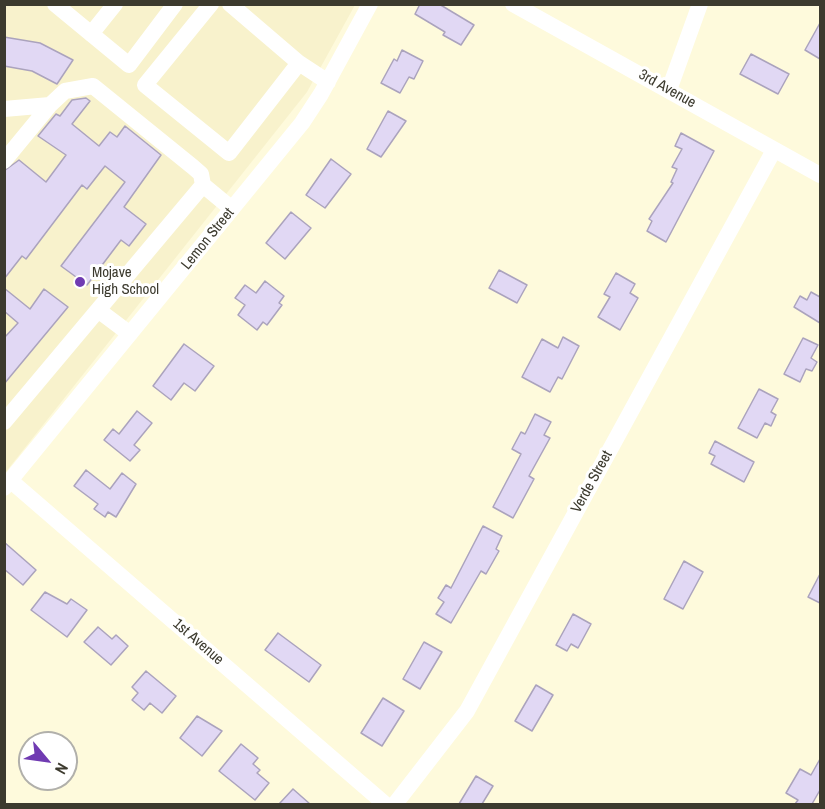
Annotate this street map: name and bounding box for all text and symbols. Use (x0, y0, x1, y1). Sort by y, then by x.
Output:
street label: 3rd Avenue (635, 66, 699, 112)
street label: Lemon Street (178, 205, 238, 273)
place label: Mojave High School (92, 264, 159, 299)
marker: Mojave High School (73, 275, 87, 289)
street label: Verde Street (568, 448, 616, 516)
street label: 1st Avenue (169, 615, 227, 669)
north arrow (18, 731, 78, 791)
text: N (50, 759, 74, 778)

